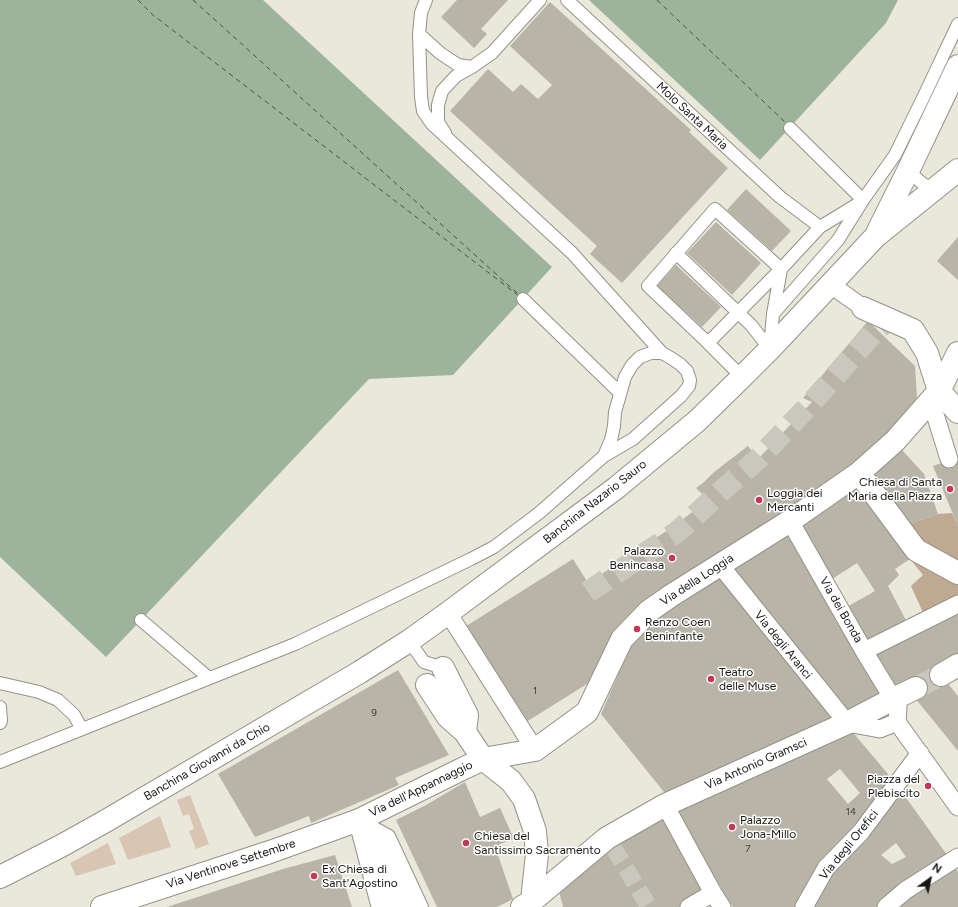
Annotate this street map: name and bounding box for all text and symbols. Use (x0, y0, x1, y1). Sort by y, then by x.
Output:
street label: Molo Santa Maria (653, 79, 731, 153)
street label: Banchina Nazario Sauro (540, 457, 650, 547)
place label: Chiesa di Santa Maria della Piazza (848, 475, 942, 503)
marker: Chiesa di Santa Maria della Piazza (945, 484, 955, 494)
place label: Loggia dei Mercanti (767, 486, 823, 514)
marker: Loggia dei Mercanti (754, 495, 764, 505)
place label: Palazzo Benincasa (610, 544, 664, 572)
street label: Via della Loggia (658, 551, 736, 609)
marker: Palazzo Benincasa (667, 553, 677, 563)
street label: Via dei Bonda (816, 575, 866, 645)
street label: Via degli Aranci (751, 608, 815, 682)
place label: Renzo Coen Beninfante (645, 615, 710, 643)
marker: Renzo Coen Beninfante (632, 624, 642, 634)
place label: Teatro delle Muse (719, 665, 776, 693)
marker: Teatro delle Muse (706, 674, 716, 684)
house number: 1 (533, 685, 537, 697)
house number: 9 (371, 707, 377, 719)
street label: Banchina Giovanni da Chio (141, 720, 273, 804)
street label: Via Antonio Gramsci (703, 735, 809, 793)
street label: Via dell'Appannaggio (367, 758, 475, 820)
place label: Piazza del Plebiscito (867, 772, 920, 800)
marker: Piazza del Plebiscito (923, 781, 933, 791)
house number: 14 (846, 806, 856, 818)
street label: Via degli Orefici (816, 807, 882, 883)
place label: Palazzo Jona-Millo (740, 813, 796, 841)
marker: Palazzo Jona-Millo (727, 822, 737, 832)
place label: Chiesa del Santissimo Sacramento (474, 829, 601, 857)
street label: Via Ventinove Settembre (165, 836, 297, 892)
marker: Chiesa del Santissimo Sacramento (461, 838, 471, 848)
house number: 7 (745, 843, 751, 855)
north arrow (910, 859, 950, 899)
text: N (930, 861, 944, 876)
place label: Ex Chiesa di Sant'Agostino (322, 862, 398, 890)
marker: Ex Chiesa di Sant'Agostino (309, 871, 319, 881)

